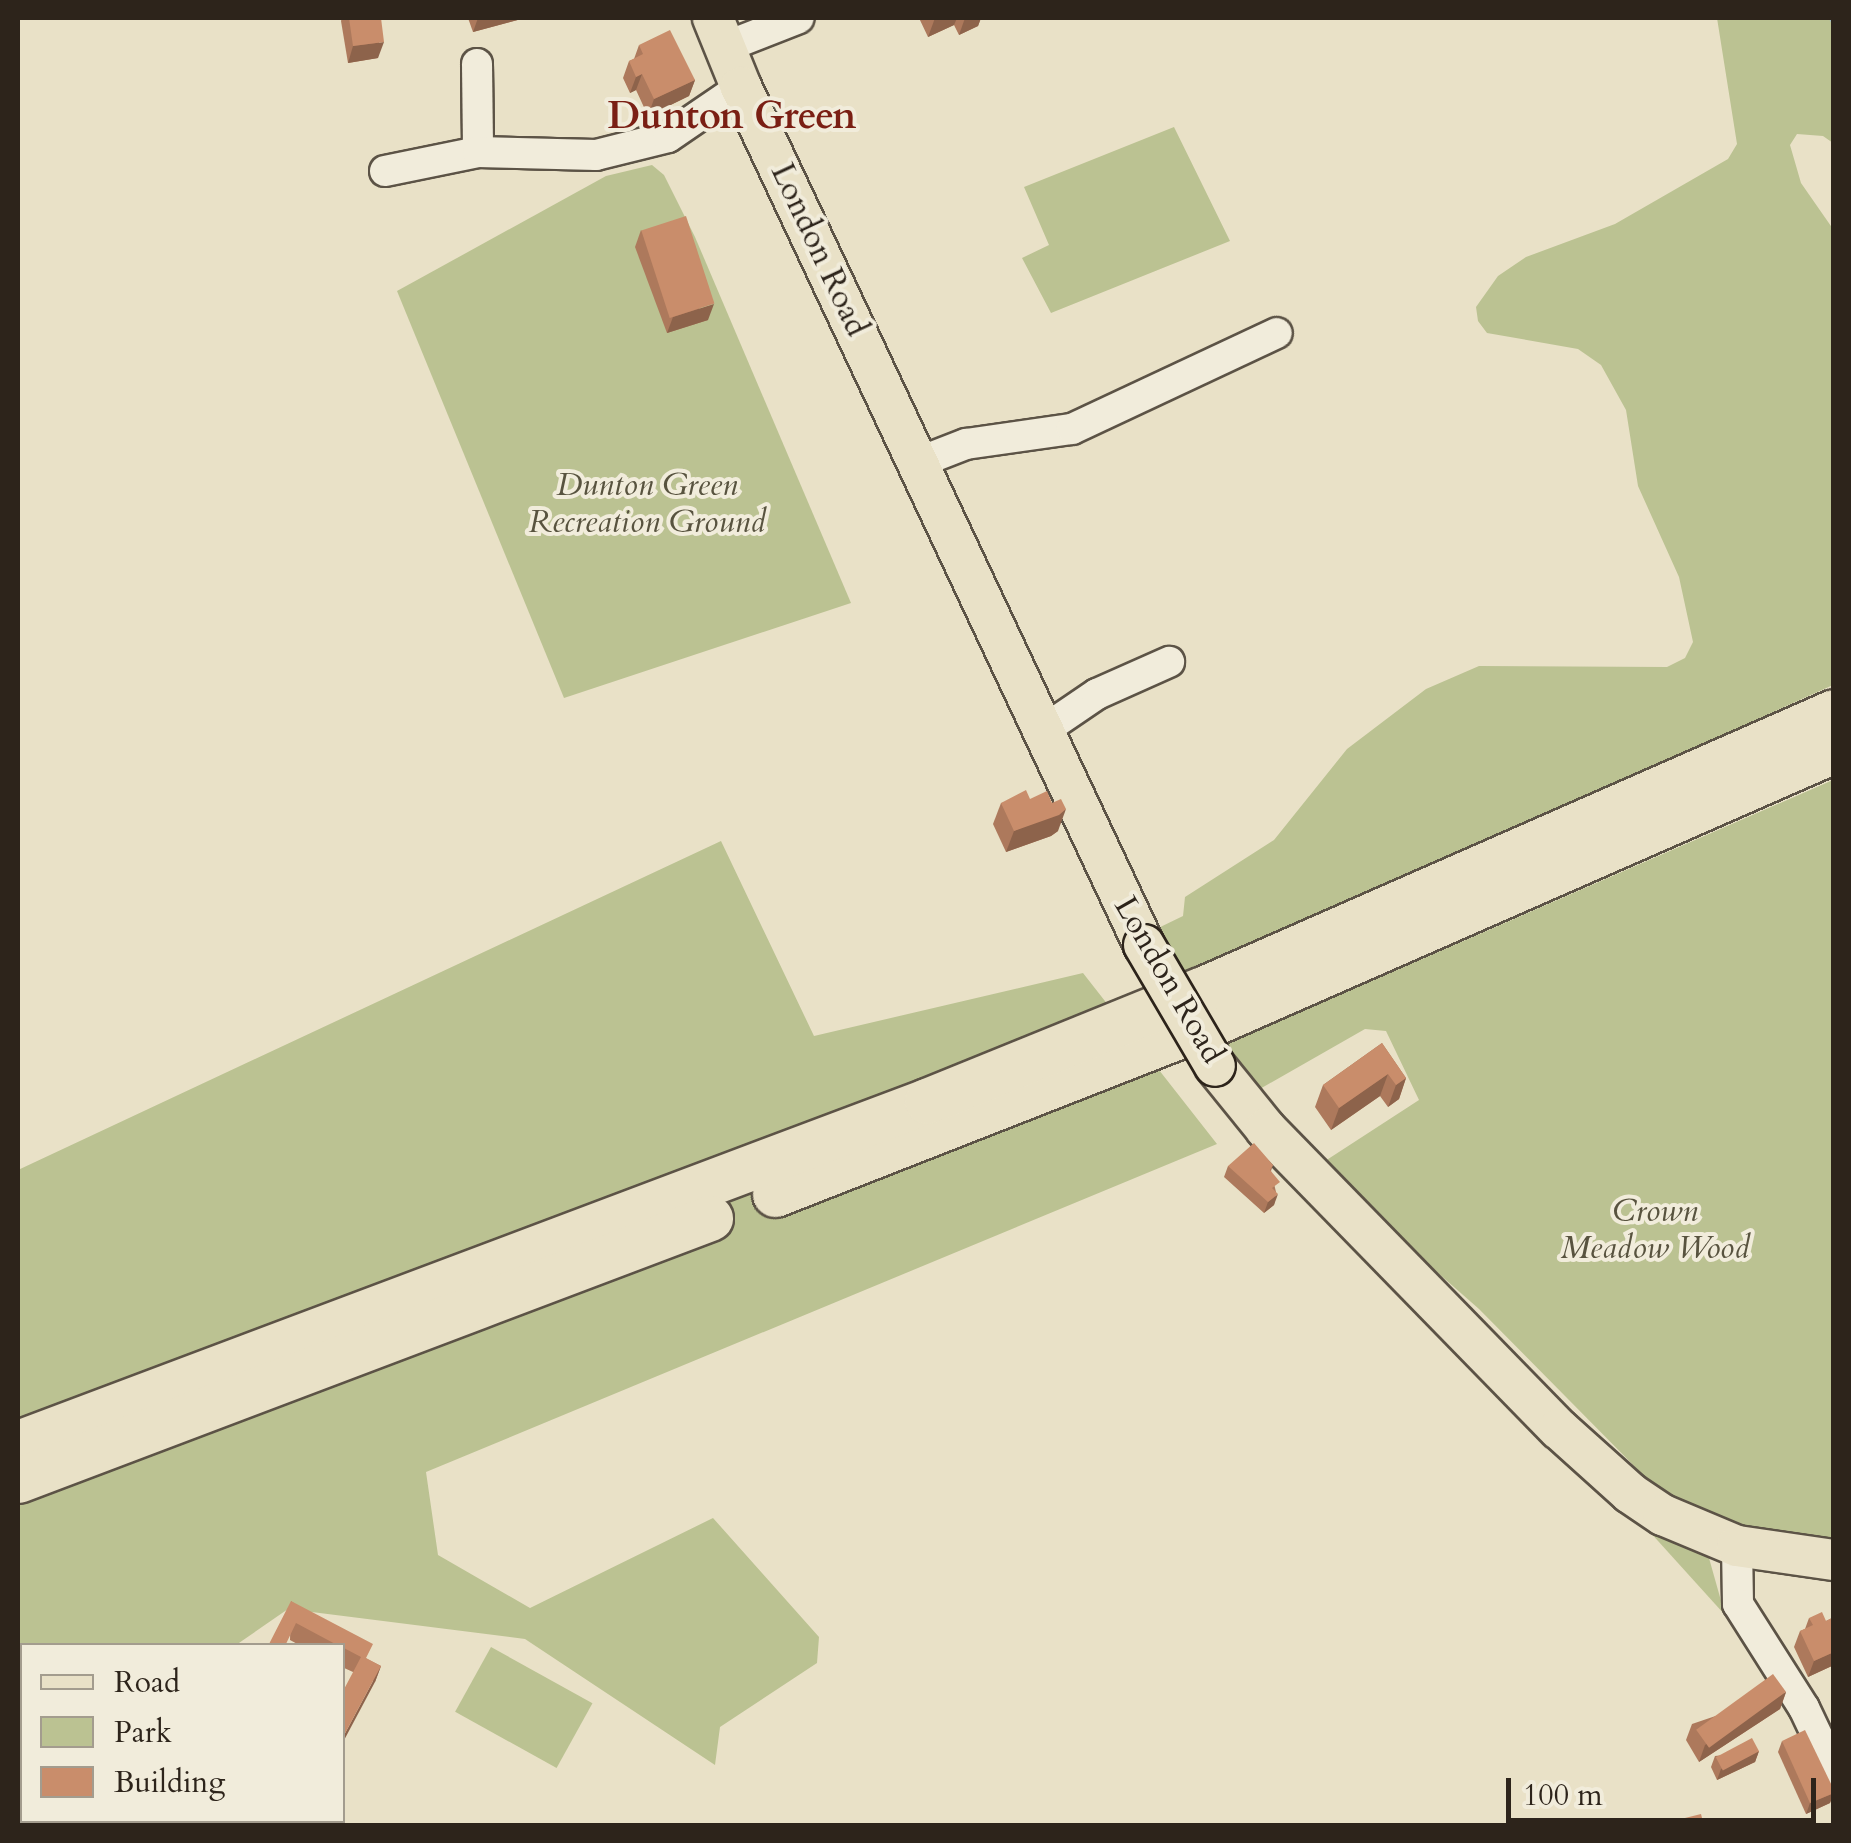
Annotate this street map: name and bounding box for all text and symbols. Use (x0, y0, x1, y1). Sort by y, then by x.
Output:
district label: Dunton Green (608, 94, 856, 140)
street label: London Road (762, 157, 876, 343)
park label: Dunton Green Recreation Ground (528, 467, 766, 542)
street label: London Road (1106, 890, 1232, 1070)
park label: Crown Meadow Wood (1560, 1193, 1750, 1268)
legend (20, 1643, 345, 1823)
text: Road (114, 1662, 180, 1703)
text: Park (114, 1712, 172, 1753)
scale bar (1511, 1758, 1821, 1820)
text: Building (114, 1762, 225, 1803)
text: 100 m (1523, 1775, 1603, 1816)

